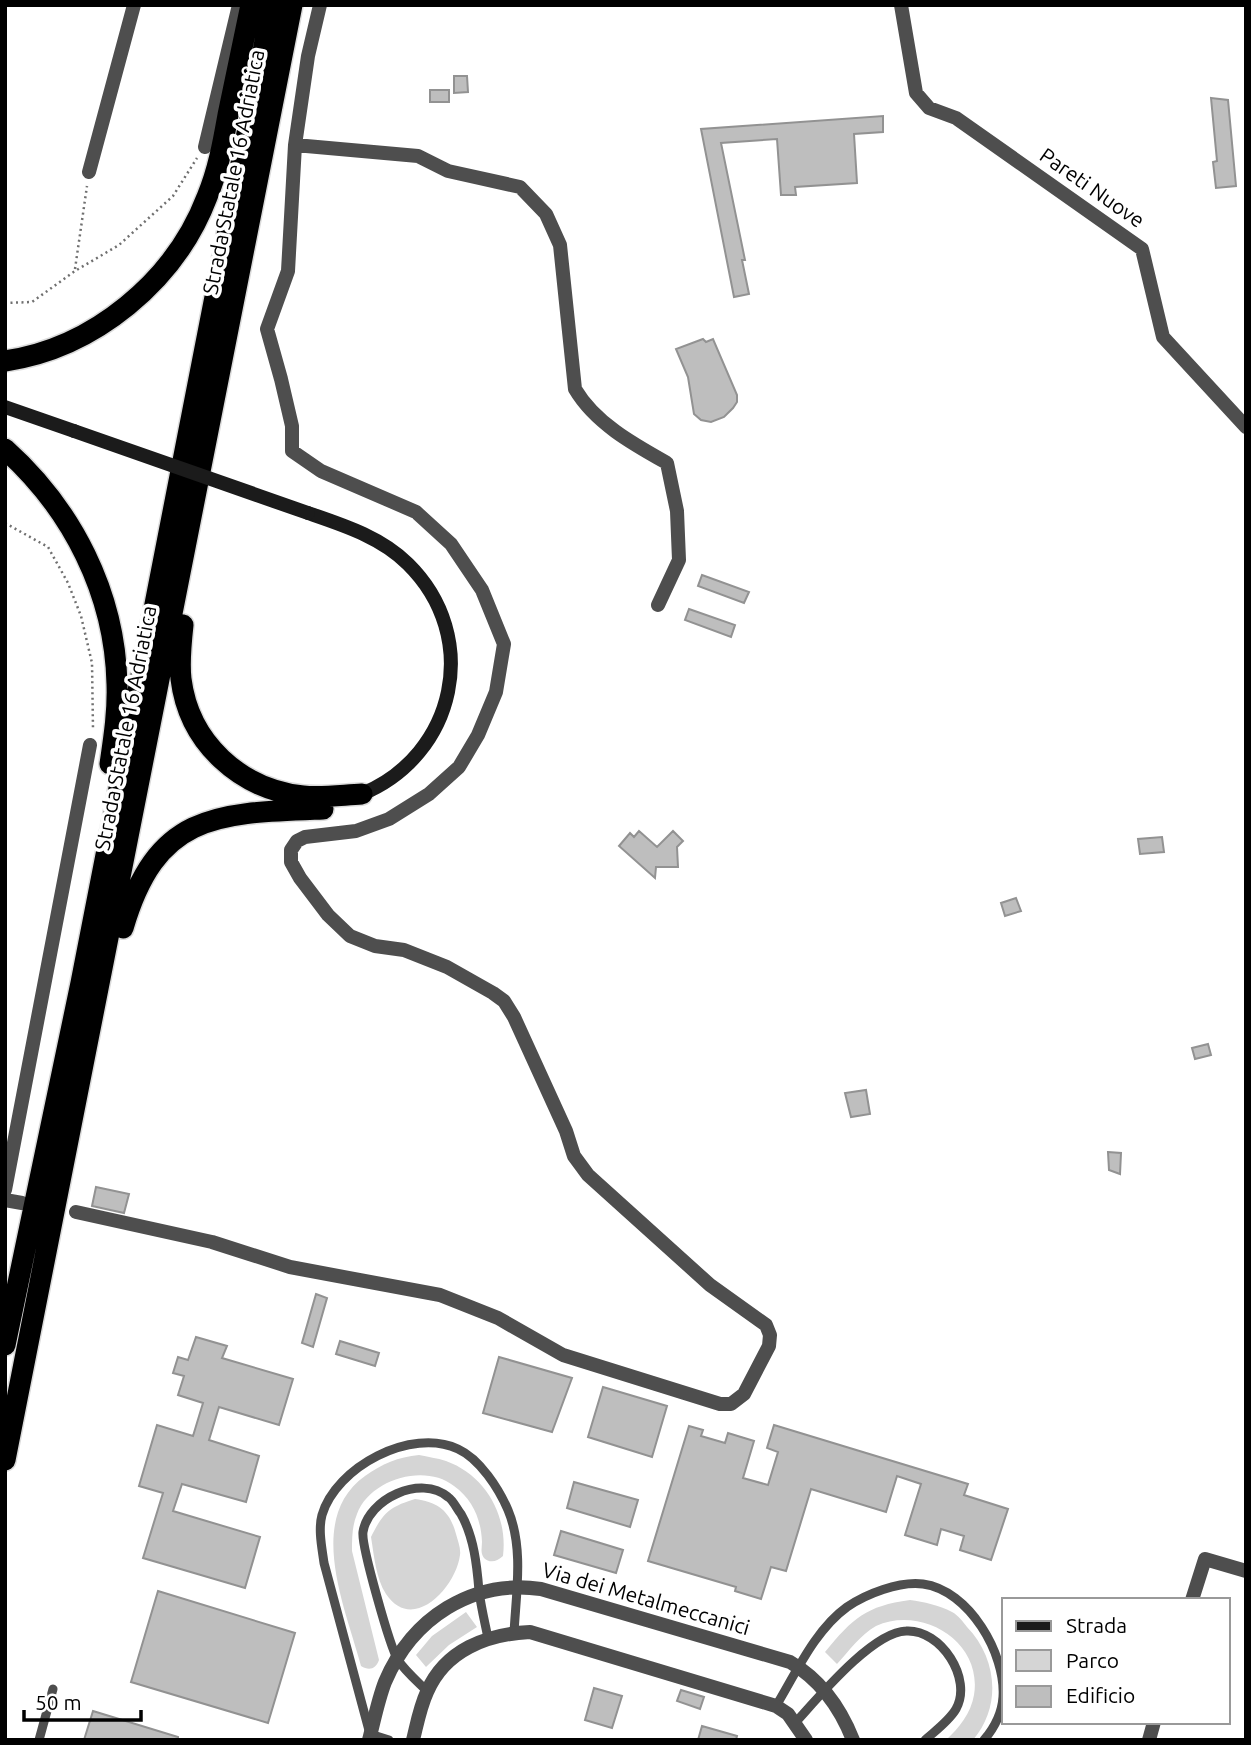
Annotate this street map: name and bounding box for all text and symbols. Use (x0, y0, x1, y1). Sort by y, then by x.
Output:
street label: Strada Statale 16 Adriatica (197, 47, 269, 296)
street label: Pareti Nuove (1036, 142, 1149, 232)
street label: Strada Statale 16 Adriatica (89, 603, 161, 852)
street label: Via dei Metalmeccanici (540, 1557, 753, 1639)
legend (1002, 1598, 1230, 1724)
text: Strada (1066, 1613, 1127, 1637)
text: Parco (1066, 1648, 1119, 1672)
scale bar (24, 1678, 142, 1722)
text: Edificio (1066, 1683, 1135, 1707)
text: 50 m (35, 1690, 82, 1714)

